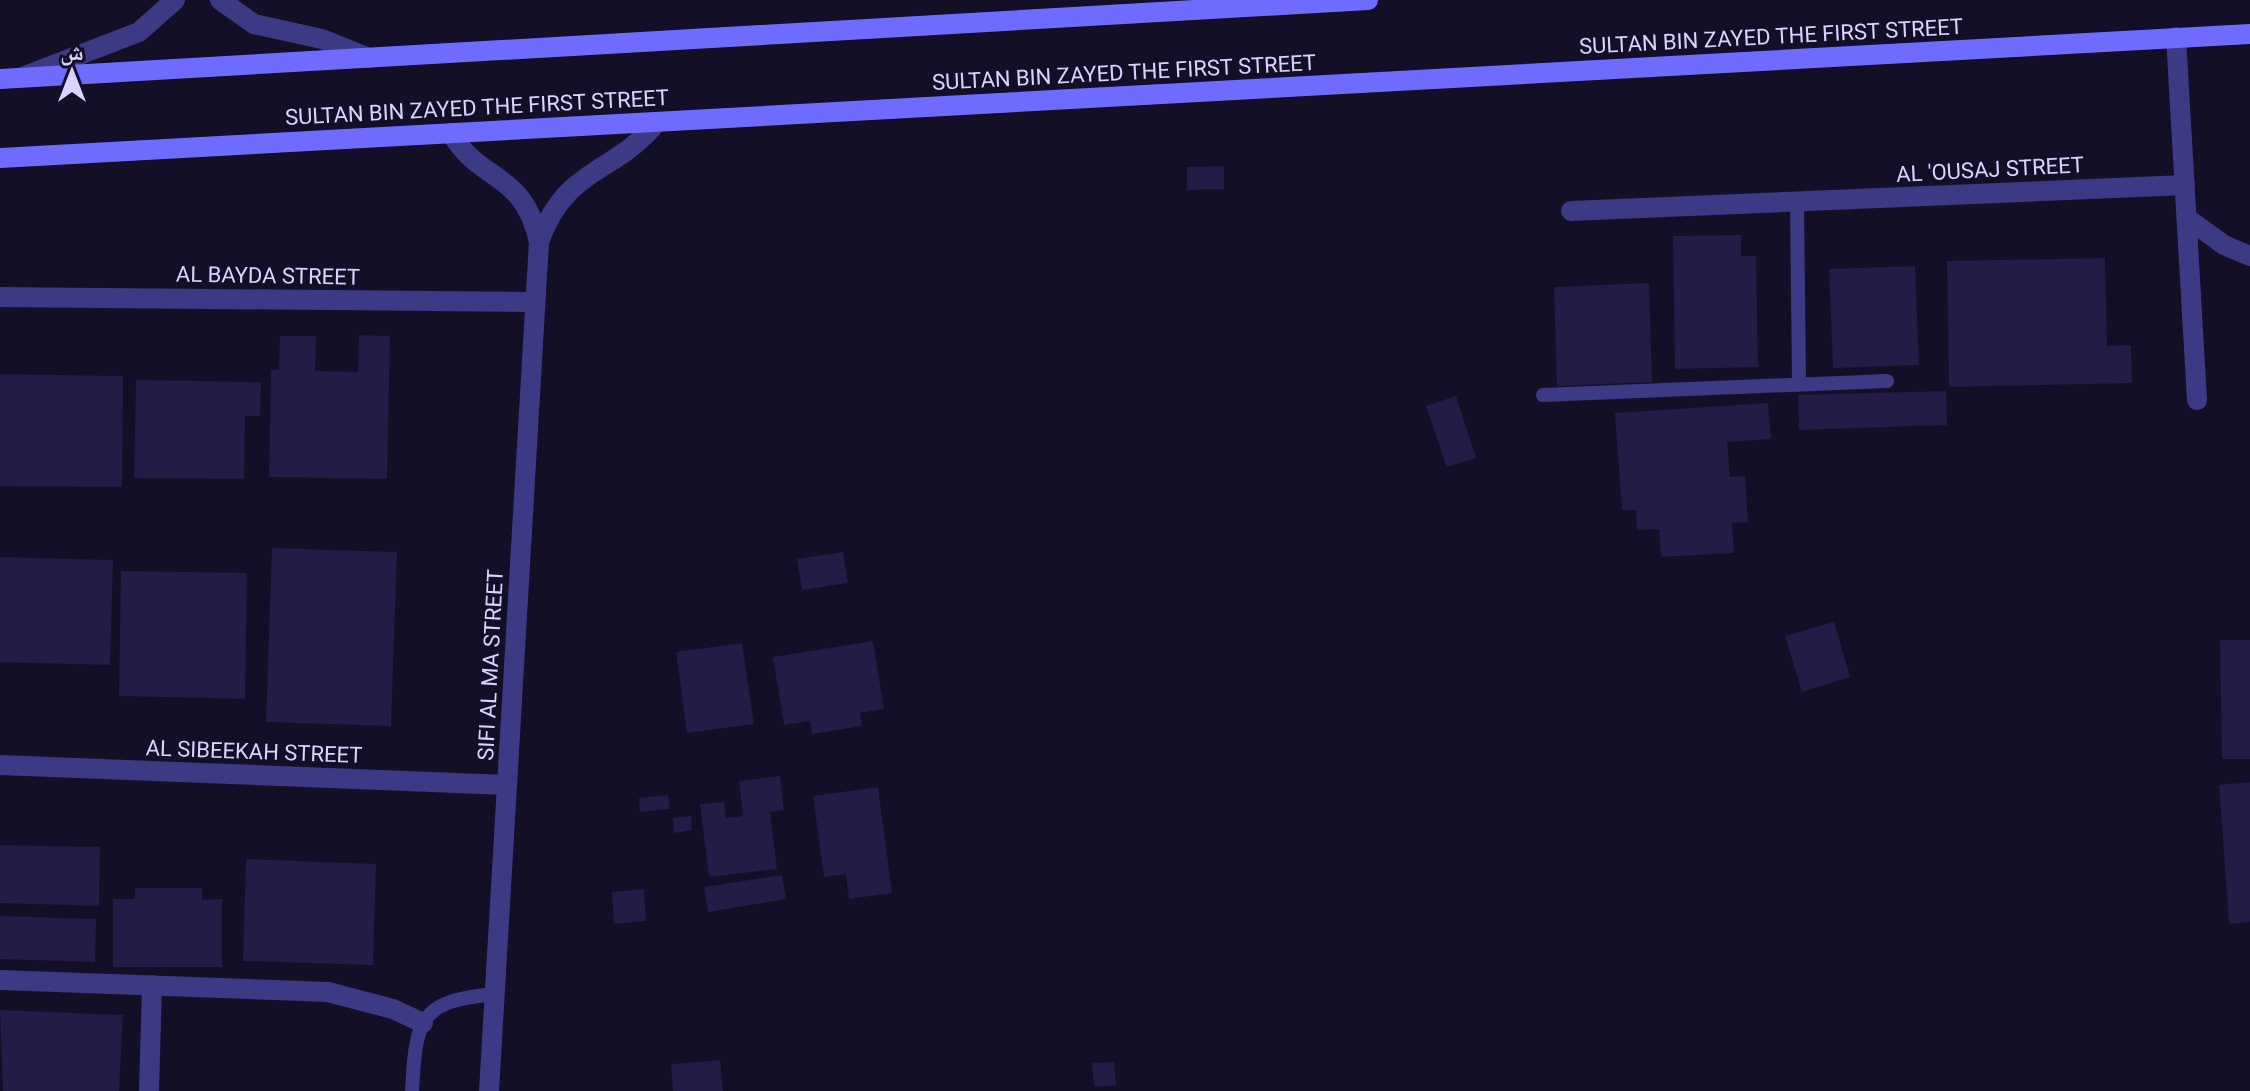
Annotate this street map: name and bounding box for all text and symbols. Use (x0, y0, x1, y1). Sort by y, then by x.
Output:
street label: SULTAN BIN ZAYED THE FIRST STREET (1578, 14, 1964, 59)
north arrow (32, 32, 112, 112)
text: ش (60, 40, 84, 66)
street label: SULTAN BIN ZAYED THE FIRST STREET (931, 50, 1317, 95)
street label: SULTAN BIN ZAYED THE FIRST STREET (284, 85, 670, 130)
street label: AL 'OUSAJ STREET (1895, 152, 2085, 187)
street label: AL BAYDA STREET (176, 261, 360, 290)
street label: SIFI AL MA STREET (473, 569, 508, 761)
street label: AL SIBEEKAH STREET (145, 735, 363, 768)

